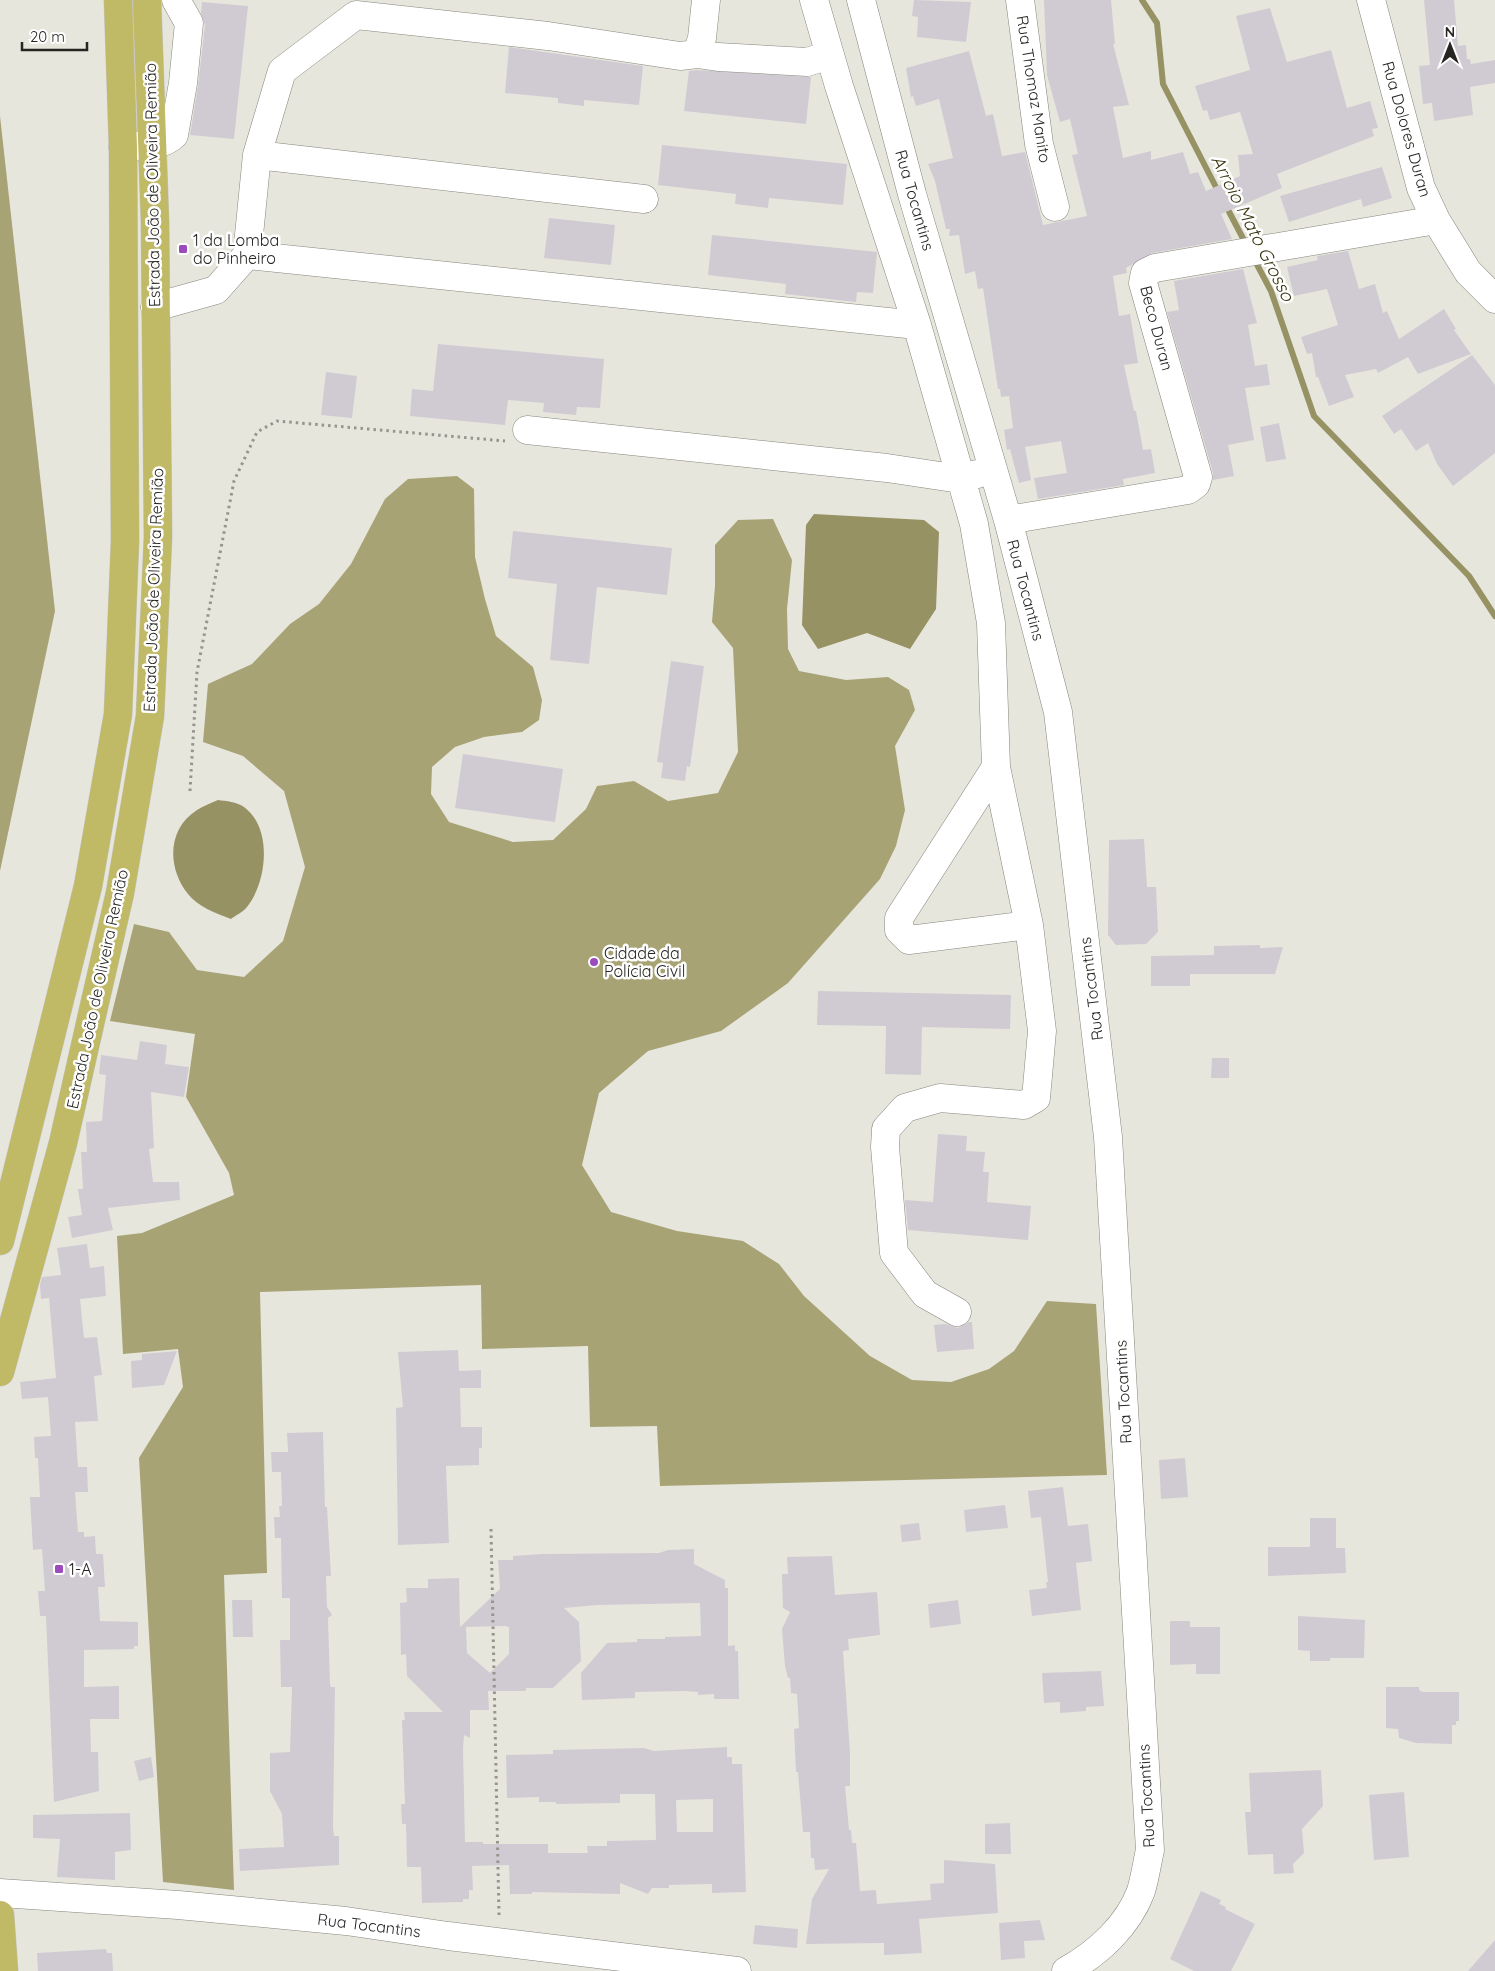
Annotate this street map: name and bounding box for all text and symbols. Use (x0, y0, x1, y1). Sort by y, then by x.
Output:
street label: Rua Thomaz Manito (1012, 14, 1056, 164)
scale bar (22, 20, 88, 52)
north arrow (1425, 20, 1475, 70)
text: N (1445, 23, 1455, 41)
text: 20 m (30, 27, 65, 46)
street label: Rua Dolores Duran (1378, 59, 1436, 199)
street label: Estrada João de Oliveira Remião (140, 63, 164, 307)
street label: Rua Tocantins (891, 147, 939, 253)
water label: Arroio Mato Grosso (1206, 151, 1300, 306)
place label: 1 da Lomba do Pinheiro (193, 230, 279, 268)
marker: 1 da Lomba do Pinheiro (177, 243, 189, 255)
street label: Beco Duran (1136, 283, 1178, 373)
street label: Estrada João de Oliveira Remião (139, 468, 167, 712)
street label: Rua Tocantins (1003, 537, 1049, 643)
street label: Estrada João de Oliveira Remião (62, 867, 132, 1111)
street label: Rua Tocantins (1075, 936, 1107, 1042)
place label: Cidade da Polícia Civil (604, 943, 685, 981)
marker: Cidade da Polícia Civil (588, 956, 600, 968)
street label: Rua Tocantins (1110, 1340, 1136, 1444)
place label: 1-A (69, 1559, 92, 1579)
marker: 1-A (53, 1563, 65, 1575)
street label: Rua Tocantins (1133, 1744, 1159, 1848)
street label: Rua Tocantins (316, 1909, 422, 1941)

